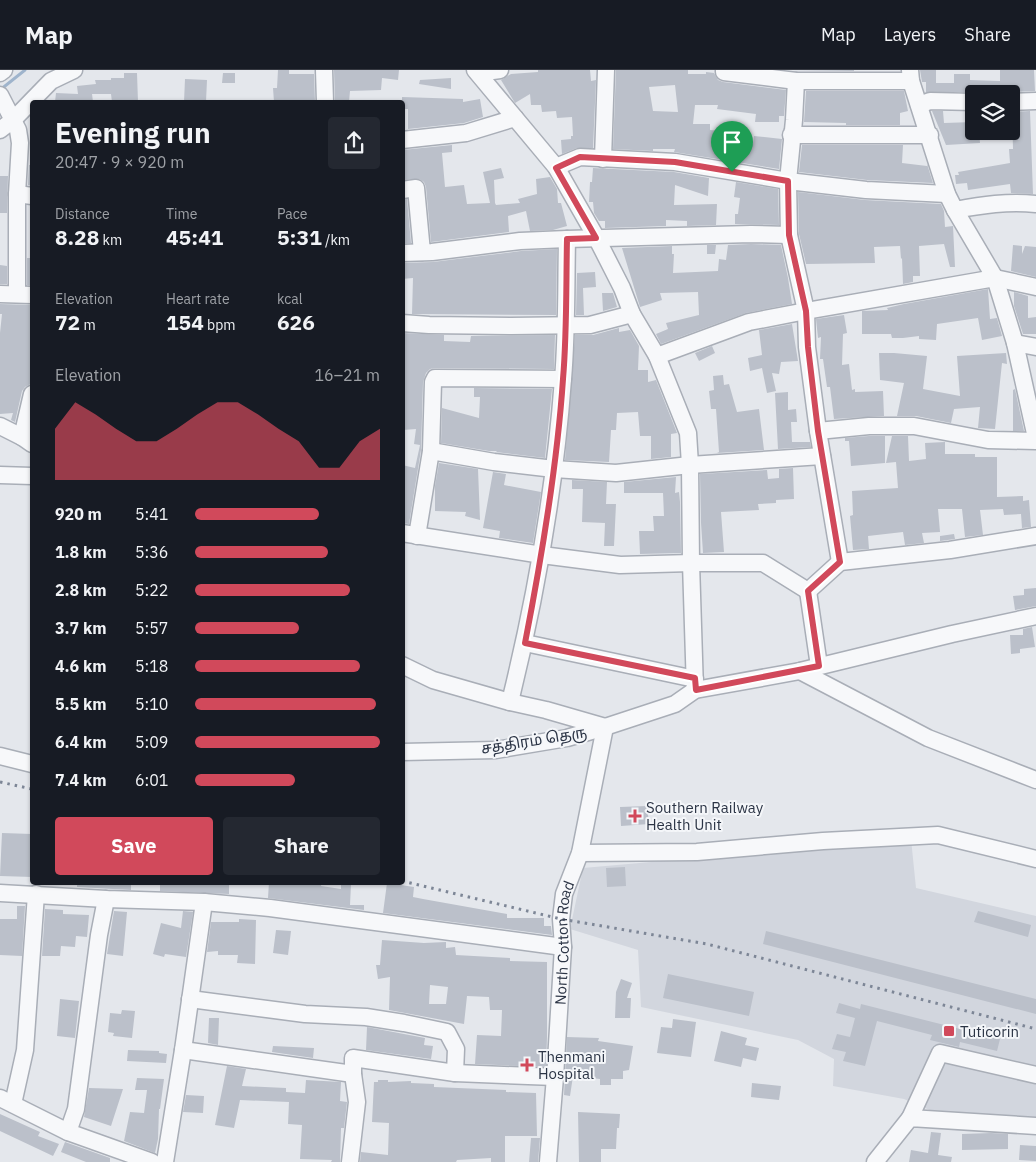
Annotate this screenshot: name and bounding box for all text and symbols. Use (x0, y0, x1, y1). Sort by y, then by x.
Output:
text: Map (25, 19, 73, 51)
text: Map (821, 23, 856, 46)
text: Layers (884, 23, 936, 46)
text: Share (964, 23, 1011, 46)
map controls (965, 85, 1020, 140)
button: layers (965, 85, 1020, 140)
text: Evening run (55, 114, 211, 151)
button: share (328, 117, 380, 169)
pin (711, 121, 753, 172)
icon: arrive (718, 128, 746, 156)
text: 20:47 · 9 × 920 m (55, 152, 184, 172)
text: Distance (55, 205, 110, 223)
text: Time (166, 205, 197, 223)
text: Pace (277, 205, 307, 223)
text: 8.28 (55, 223, 99, 251)
text: 45:41 (166, 223, 223, 251)
text: 5:31 (277, 223, 322, 251)
text: km (99, 231, 122, 249)
text: /km (322, 231, 350, 249)
text: Elevation (55, 290, 113, 308)
text: Heart rate (166, 290, 230, 308)
text: kcal (277, 290, 302, 308)
text: 72 (55, 308, 80, 336)
text: 154 (166, 308, 204, 336)
text: 626 (277, 308, 315, 336)
text: m (80, 316, 96, 334)
text: bpm (204, 316, 236, 334)
text: Elevation (55, 365, 121, 385)
text: 16–21 m (314, 365, 380, 385)
text: 920 m (55, 504, 102, 524)
text: 5:41 (135, 504, 168, 524)
text: 1.8 km (55, 542, 106, 562)
text: 5:36 (135, 542, 168, 562)
text: 2.8 km (55, 580, 106, 600)
text: 5:22 (135, 580, 168, 600)
text: 3.7 km (55, 618, 106, 638)
text: 5:57 (135, 618, 168, 638)
text: 4.6 km (55, 656, 106, 676)
text: 5:18 (135, 656, 168, 676)
text: 5.5 km (55, 694, 106, 714)
text: 5:10 (135, 694, 168, 714)
street label: சத்திரம் தெரு (480, 722, 589, 760)
text: 6.4 km (55, 732, 106, 752)
text: 5:09 (135, 732, 168, 752)
text: 7.4 km (55, 770, 106, 790)
text: 6:01 (135, 770, 168, 790)
place label: Southern Railway Health Unit (646, 798, 764, 834)
marker: Southern Railway Health Unit (628, 809, 642, 823)
button: Save (55, 817, 213, 875)
button: Share (223, 817, 380, 875)
street label: North Cotton Road (550, 878, 578, 1006)
place label: Tuticorin (960, 1022, 1019, 1041)
marker: Tuticorin (942, 1024, 956, 1038)
place label: Thenmani Hospital (538, 1047, 605, 1083)
marker: Thenmani Hospital (520, 1058, 534, 1072)

